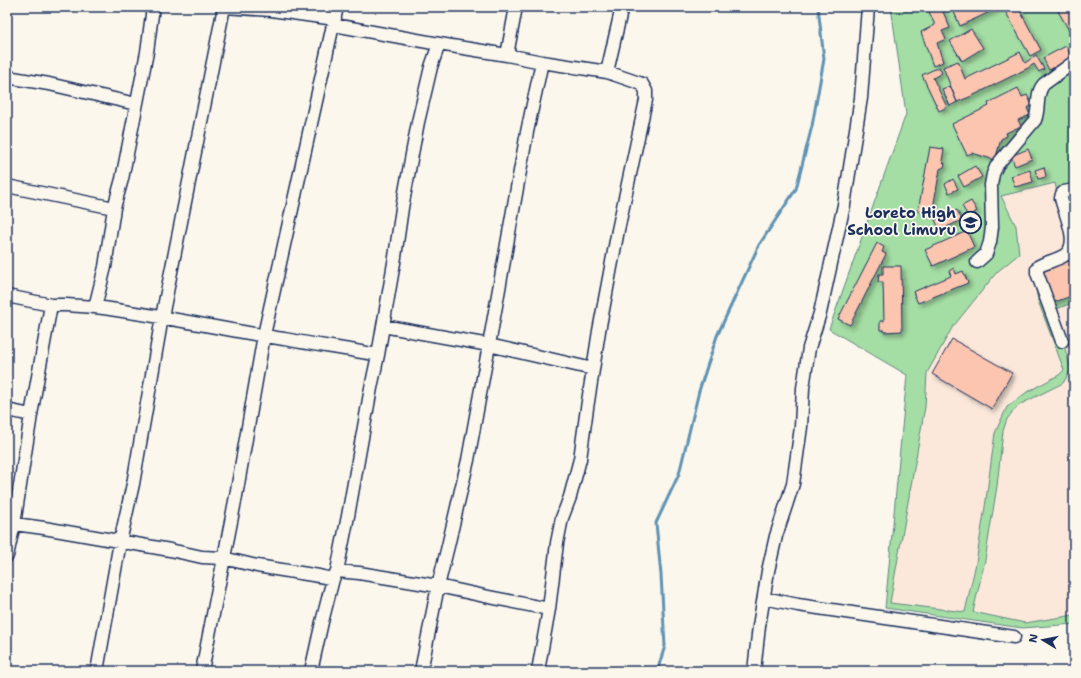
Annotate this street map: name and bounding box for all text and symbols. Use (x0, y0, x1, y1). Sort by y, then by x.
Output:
place label: Loreto High School Limuru (847, 203, 956, 240)
school or university icon: Loreto High School Limuru (958, 209, 984, 235)
north arrow (1023, 620, 1063, 660)
text: N (1026, 632, 1042, 644)

